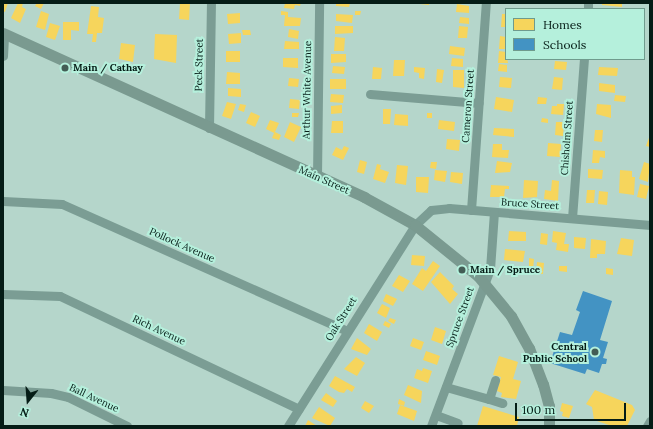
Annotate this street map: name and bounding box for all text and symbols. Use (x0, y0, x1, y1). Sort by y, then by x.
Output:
legend (505, 8, 645, 60)
text: Homes (543, 17, 582, 32)
text: Schools (543, 37, 586, 52)
street label: Peck Street (193, 38, 205, 92)
street label: Arthur White Avenue (300, 41, 314, 139)
place label: Main / Cathay (73, 62, 143, 74)
marker: Main / Cathay (60, 63, 70, 73)
street label: Cameron Street (459, 69, 477, 143)
street label: Chisholm Street (558, 100, 576, 176)
street label: Main Street (297, 163, 351, 197)
street label: Bruce Street (501, 196, 559, 212)
street label: Pollock Avenue (147, 225, 217, 265)
place label: Main / Spruce (470, 264, 540, 276)
marker: Main / Spruce (457, 265, 467, 275)
street label: Spruce Street (443, 285, 477, 349)
street label: Oak Street (323, 295, 359, 343)
street label: Rich Avenue (131, 313, 187, 347)
place label: Central Public School (523, 340, 587, 364)
marker: Central Public School (590, 347, 600, 357)
north arrow (8, 381, 48, 421)
street label: Ball Avenue (67, 381, 121, 415)
scale bar (517, 395, 628, 421)
text: 100 m (522, 402, 555, 417)
text: N (18, 405, 31, 420)

